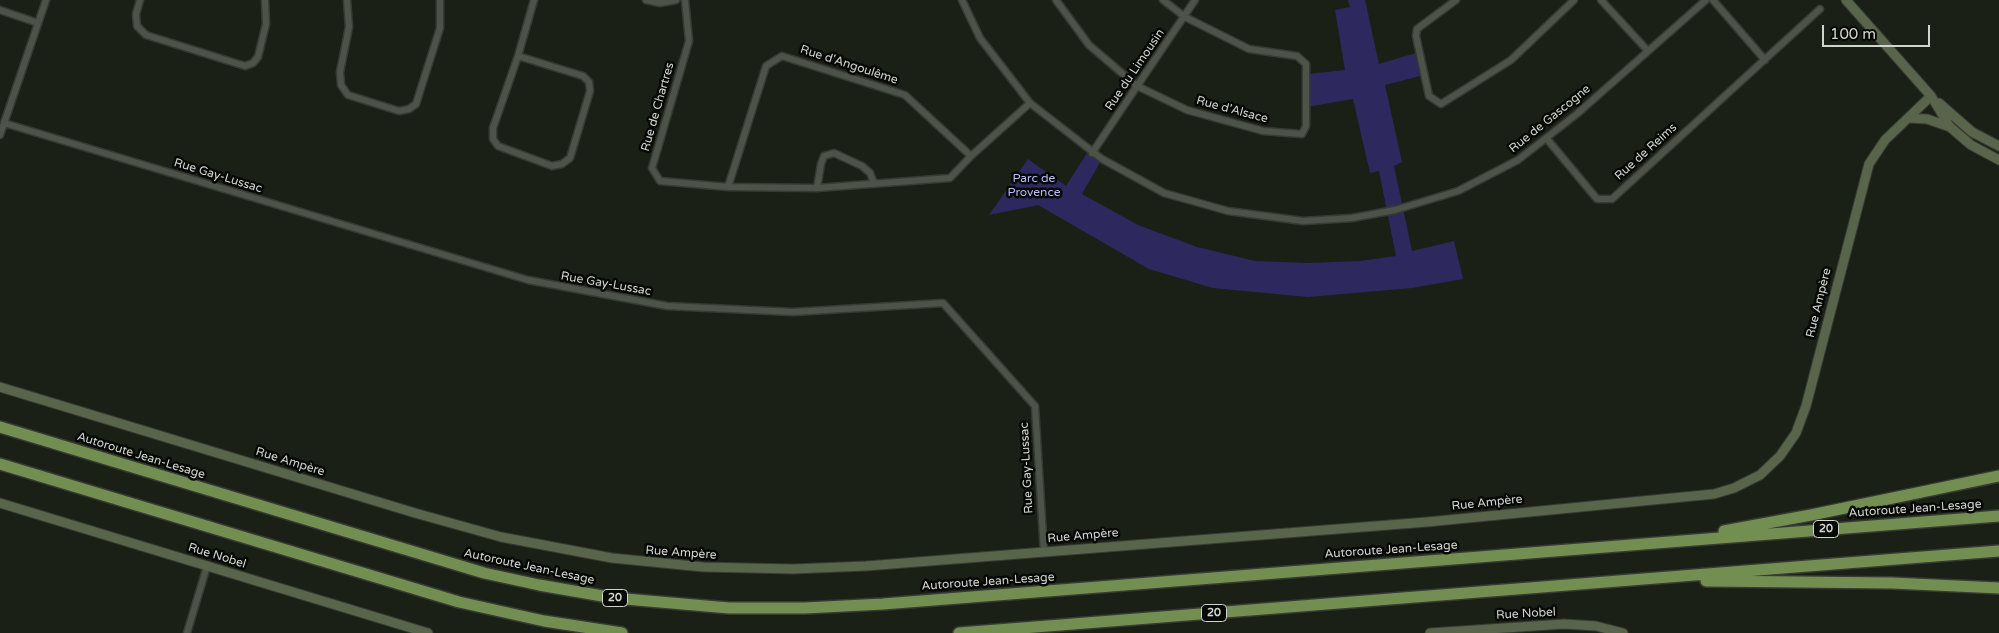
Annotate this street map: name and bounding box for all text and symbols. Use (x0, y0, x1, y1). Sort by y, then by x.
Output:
scale bar (1824, 15, 1932, 47)
text: 100 m (1830, 25, 1876, 43)
street label: Rue du Limousin (1102, 26, 1168, 114)
street label: Rue d'Angoulême (798, 42, 900, 88)
street label: Rue de Chartres (638, 61, 678, 153)
street label: Rue de Gascogne (1507, 82, 1593, 156)
street label: Rue d'Alsace (1195, 94, 1269, 126)
street label: Rue de Reims (1612, 120, 1680, 184)
street label: Rue Gay-Lussac (172, 156, 264, 196)
park label: Parc de Provence (1007, 172, 1061, 200)
street label: Rue Ampère (1803, 267, 1835, 339)
street label: Rue Gay-Lussac (560, 269, 652, 299)
street label: Rue Gay-Lussac (1017, 422, 1037, 514)
street label: Autoroute Jean-Lesage (75, 430, 207, 482)
street label: Rue Ampère (254, 445, 326, 479)
street label: Rue Ampère (1451, 492, 1523, 514)
street label: Autoroute Jean-Lesage (1848, 497, 1982, 521)
road number: 20 (1814, 520, 1838, 538)
street label: Rue Ampère (1047, 526, 1119, 546)
street label: Autoroute Jean-Lesage (1324, 538, 1458, 562)
street label: Rue Nobel (186, 540, 248, 572)
street label: Rue Ampère (645, 543, 717, 563)
street label: Autoroute Jean-Lesage (462, 546, 596, 588)
street label: Autoroute Jean-Lesage (921, 570, 1055, 594)
road number: 20 (602, 590, 628, 606)
road number: 20 (1202, 604, 1226, 622)
street label: Rue Nobel (1496, 605, 1556, 623)

